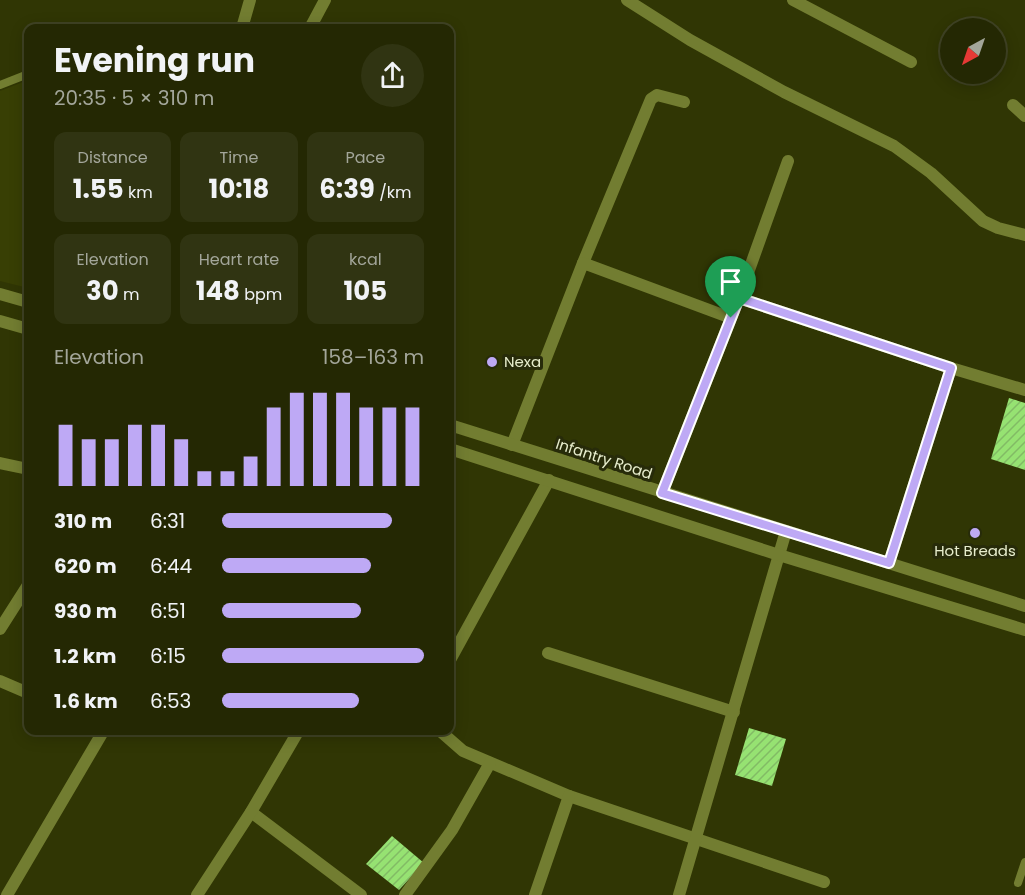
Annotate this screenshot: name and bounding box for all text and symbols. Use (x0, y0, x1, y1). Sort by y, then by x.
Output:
north arrow (940, 18, 1006, 84)
map controls (940, 18, 1006, 84)
text: Evening run (54, 37, 255, 84)
button: share (361, 44, 424, 107)
text: 20:35 · 5 × 310 m (54, 84, 214, 112)
text: Distance (78, 146, 148, 169)
text: Time (219, 146, 258, 169)
text: Pace (345, 146, 385, 169)
text: 1.55 (73, 171, 124, 207)
text: 10:18 (209, 171, 269, 207)
text: 6:39 (319, 171, 375, 207)
text: km (124, 181, 153, 204)
text: /km (375, 181, 411, 204)
text: Elevation (77, 248, 149, 271)
text: Heart rate (199, 248, 279, 271)
text: kcal (349, 248, 382, 271)
pin (705, 256, 756, 318)
icon: arrive (714, 265, 747, 298)
text: 30 (86, 273, 119, 309)
text: 148 (196, 273, 240, 309)
text: 105 (344, 273, 387, 309)
text: m (119, 283, 139, 306)
text: bpm (240, 283, 282, 306)
text: Elevation (54, 343, 144, 371)
text: 158–163 m (322, 343, 424, 371)
place label: Nexa (504, 351, 541, 372)
marker: Nexa (485, 355, 499, 369)
street label: Infantry Road (553, 433, 655, 484)
text: 310 m (54, 507, 112, 535)
text: 6:31 (150, 507, 185, 535)
marker: Hot Breads (968, 526, 982, 540)
place label: Hot Breads (934, 540, 1016, 561)
text: 620 m (54, 552, 117, 580)
text: 6:44 (150, 552, 192, 580)
text: 930 m (54, 597, 117, 625)
text: 6:51 (150, 597, 186, 625)
text: 1.2 km (54, 642, 116, 670)
text: 6:15 (150, 642, 186, 670)
text: 1.6 km (54, 687, 118, 715)
text: 6:53 (150, 687, 191, 715)

